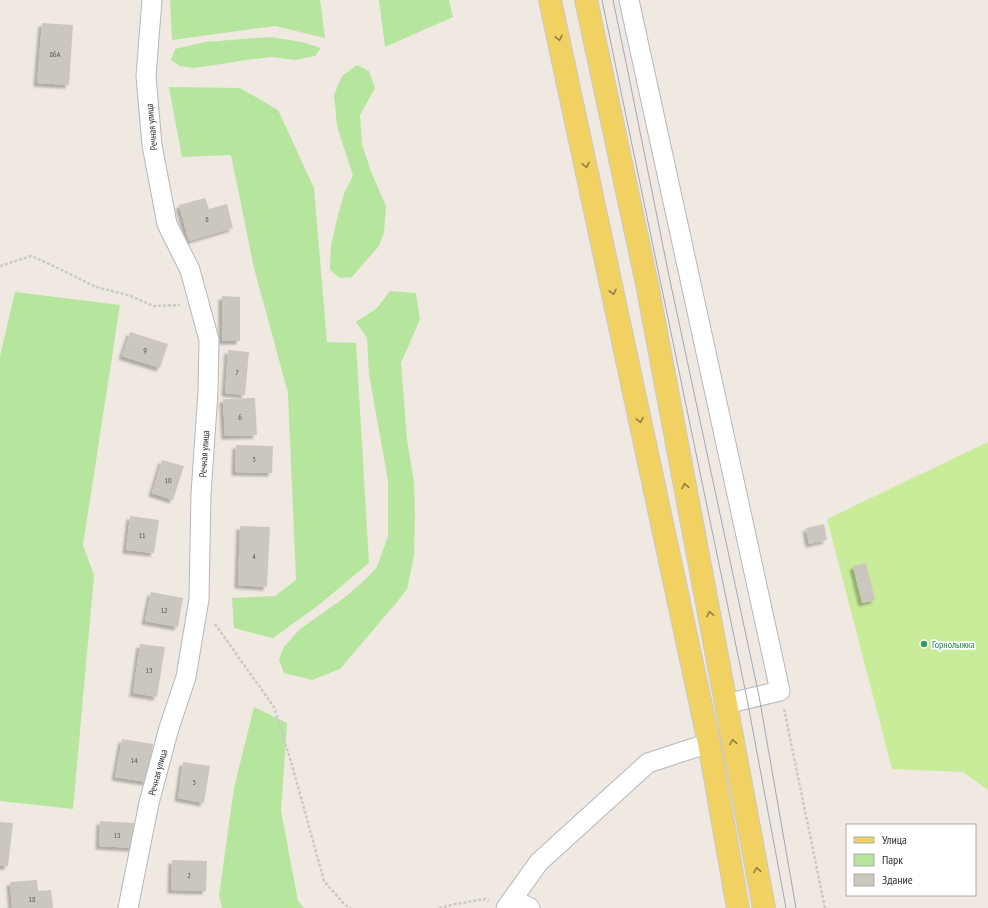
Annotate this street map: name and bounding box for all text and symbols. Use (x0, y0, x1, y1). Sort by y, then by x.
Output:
one-way arrow (554, 35, 562, 41)
house number: 86А (50, 49, 61, 59)
street label: Речная улица (143, 103, 160, 151)
one-way arrow (581, 162, 589, 168)
house number: 8 (205, 214, 209, 224)
one-way arrow (608, 289, 616, 296)
house number: 9 (143, 345, 147, 355)
house number: 7 (235, 367, 239, 377)
house number: 6 (238, 412, 242, 422)
one-way arrow (635, 416, 643, 423)
street label: Речная улица (196, 430, 212, 478)
house number: 5 (252, 454, 256, 464)
house number: 10 (164, 475, 172, 485)
one-way arrow (682, 483, 690, 489)
house number: 11 (138, 530, 146, 540)
house number: 4 (252, 551, 256, 561)
house number: 12 (160, 605, 168, 615)
one-way arrow (706, 611, 714, 617)
place label: Горнолыжка (932, 638, 975, 651)
marker: Горнолыжка (919, 639, 929, 649)
house number: 13 (145, 665, 153, 675)
one-way arrow (730, 739, 738, 745)
street label: Речная улица (145, 748, 170, 797)
house number: 14 (130, 755, 138, 765)
house number: 3 (192, 777, 196, 787)
legend (846, 824, 976, 896)
house number: 15 (113, 830, 121, 840)
text: Улица (882, 832, 907, 847)
text: Парк (882, 852, 903, 867)
one-way arrow (753, 867, 762, 873)
house number: 2 (187, 870, 191, 880)
text: Здание (882, 872, 913, 887)
house number: 18 (28, 894, 36, 904)

